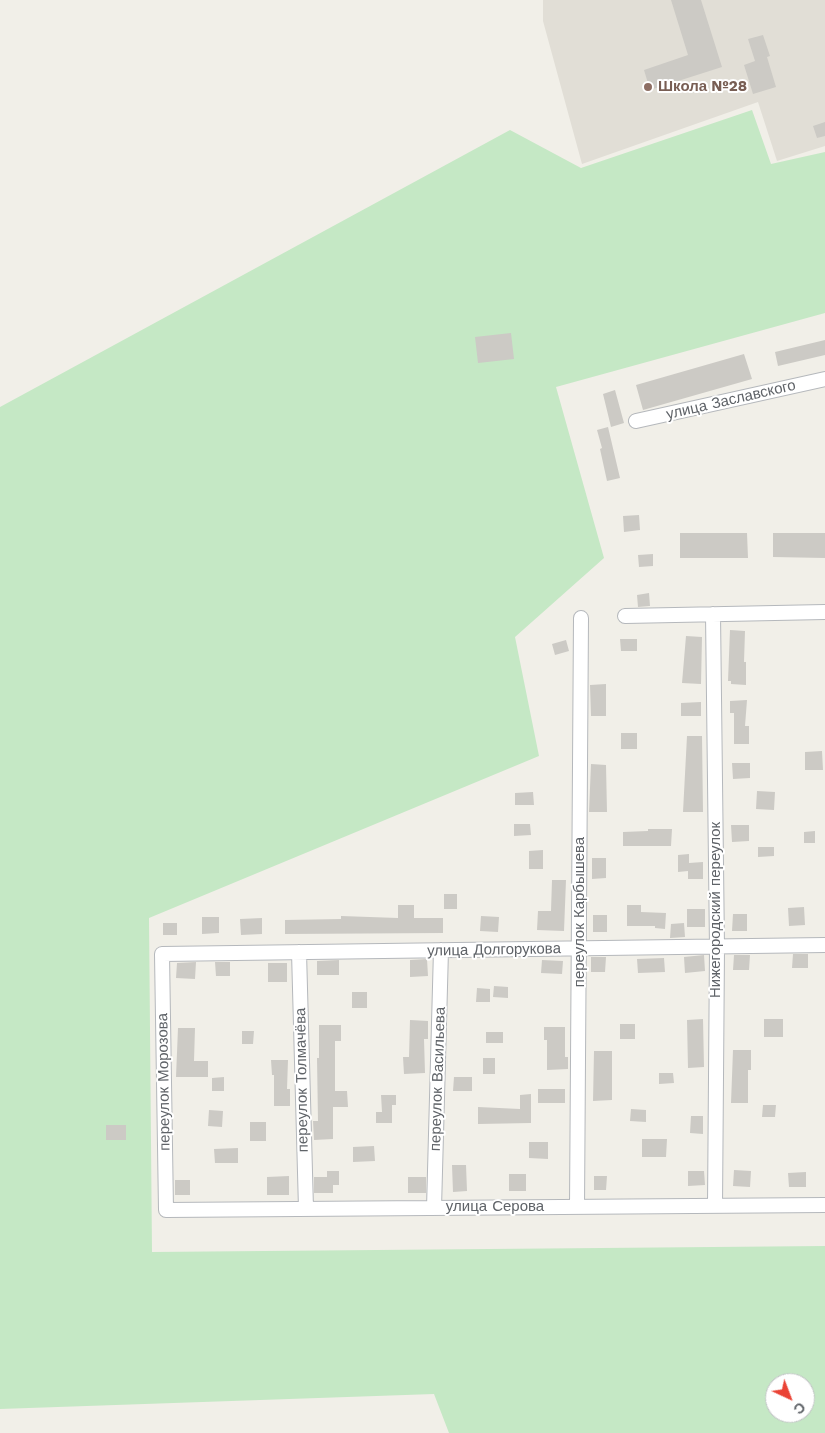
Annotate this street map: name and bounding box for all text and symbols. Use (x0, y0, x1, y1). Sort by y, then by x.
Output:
place label: Школа №28 (658, 78, 747, 96)
marker: Школа №28 (642, 81, 654, 93)
street label: улица Заславского (665, 376, 797, 424)
street label: Нижегородский переулок (707, 822, 725, 998)
street label: переулок Карбышева (571, 837, 589, 987)
street label: улица Долгорукова (427, 940, 561, 960)
street label: переулок Васильева (426, 1007, 450, 1151)
street label: переулок Толмачёва (292, 1008, 312, 1152)
street label: переулок Морозова (154, 1013, 174, 1151)
street label: улица Серова (446, 1198, 544, 1216)
north arrow (765, 1373, 815, 1423)
text: С (790, 1399, 809, 1418)

